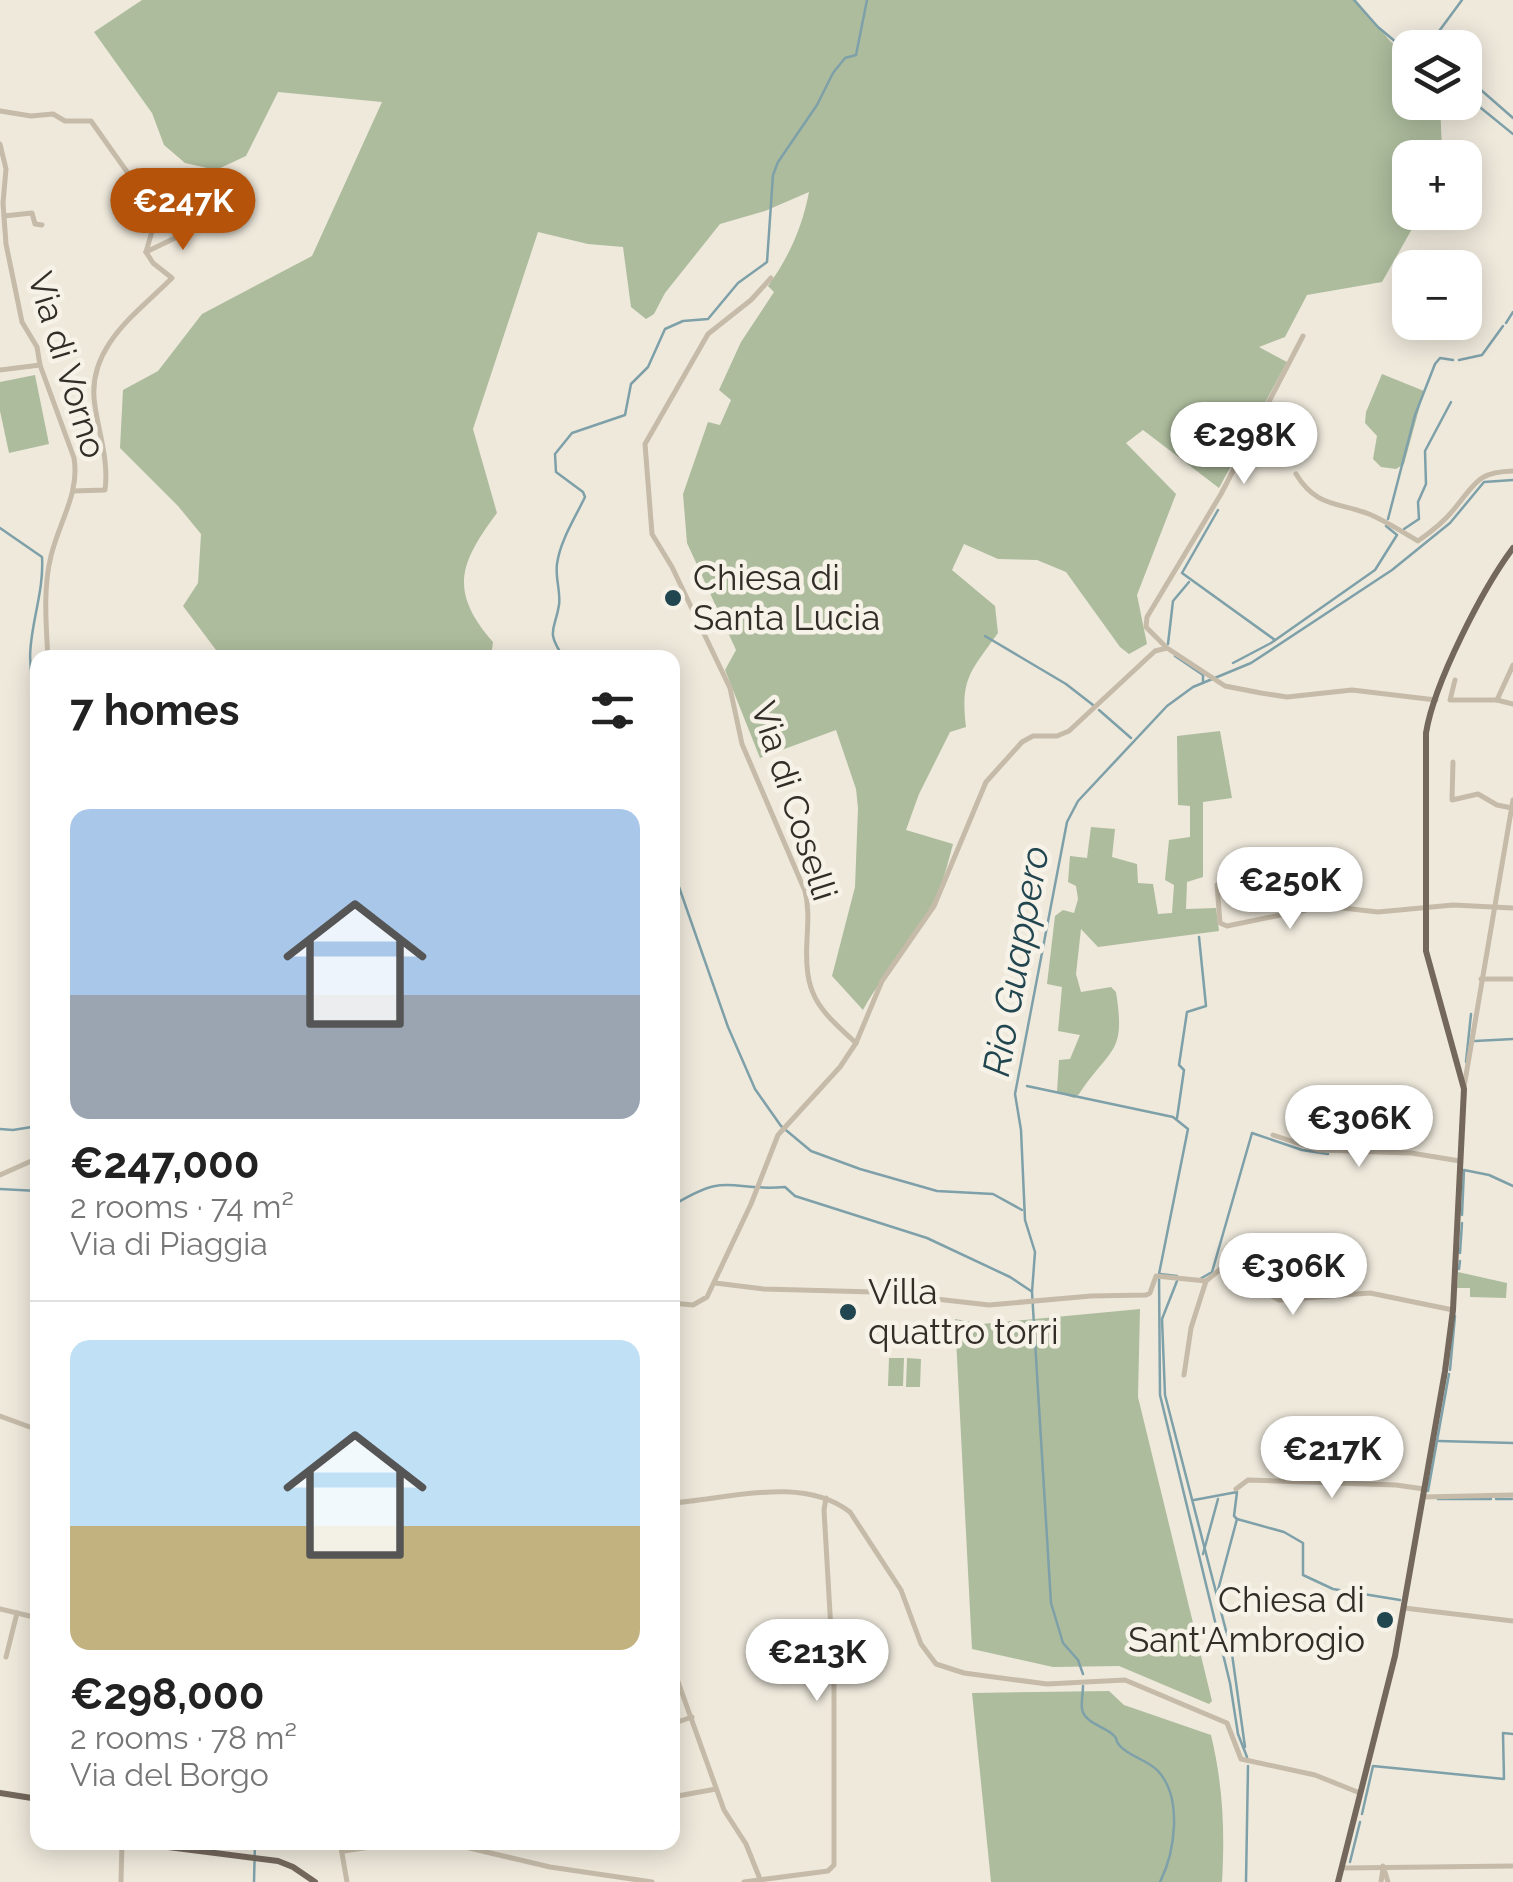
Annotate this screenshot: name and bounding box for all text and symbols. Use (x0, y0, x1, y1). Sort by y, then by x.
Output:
map controls (1392, 30, 1482, 340)
button: layers (1392, 30, 1482, 120)
button: + (1392, 140, 1482, 230)
pin: €247K (113, 168, 253, 253)
text: €247K (132, 182, 234, 219)
button: − (1392, 250, 1482, 340)
street label: Via di Vorno (20, 267, 115, 463)
pin: €298K (1174, 402, 1314, 487)
text: €298K (1192, 416, 1296, 453)
place label: Chiesa di Santa Lucia (693, 557, 880, 638)
marker: Chiesa di Santa Lucia (662, 587, 684, 609)
icon: filters (585, 683, 640, 738)
text: 7 homes (70, 686, 239, 735)
street label: Via di Coselli (743, 696, 846, 905)
water label: Rio Guappero (973, 842, 1058, 1080)
pin: €250K (1220, 847, 1360, 932)
text: €250K (1239, 861, 1341, 898)
icon: home (265, 874, 445, 1054)
pin: €306K (1289, 1085, 1429, 1170)
text: €306K (1307, 1099, 1411, 1136)
text: €247,000 (70, 1139, 260, 1188)
text: 2 rooms · 74 m² (70, 1188, 294, 1225)
text: Via di Piaggia (70, 1225, 268, 1262)
pin: €306K (1223, 1233, 1363, 1318)
text: €306K (1241, 1247, 1345, 1284)
place label: Villa quattro torri (868, 1271, 1059, 1352)
marker: Villa quattro torri (837, 1301, 859, 1323)
icon: home (265, 1405, 445, 1585)
pin: €217K (1262, 1416, 1402, 1501)
text: €217K (1283, 1430, 1381, 1467)
place label: Chiesa di Sant'Ambrogio (1128, 1579, 1365, 1660)
marker: Chiesa di Sant'Ambrogio (1374, 1609, 1396, 1631)
pin: €213K (747, 1619, 887, 1704)
text: €213K (768, 1633, 866, 1670)
text: €298,000 (70, 1670, 264, 1719)
text: 2 rooms · 78 m² (70, 1719, 297, 1756)
text: Via del Borgo (70, 1756, 269, 1793)

